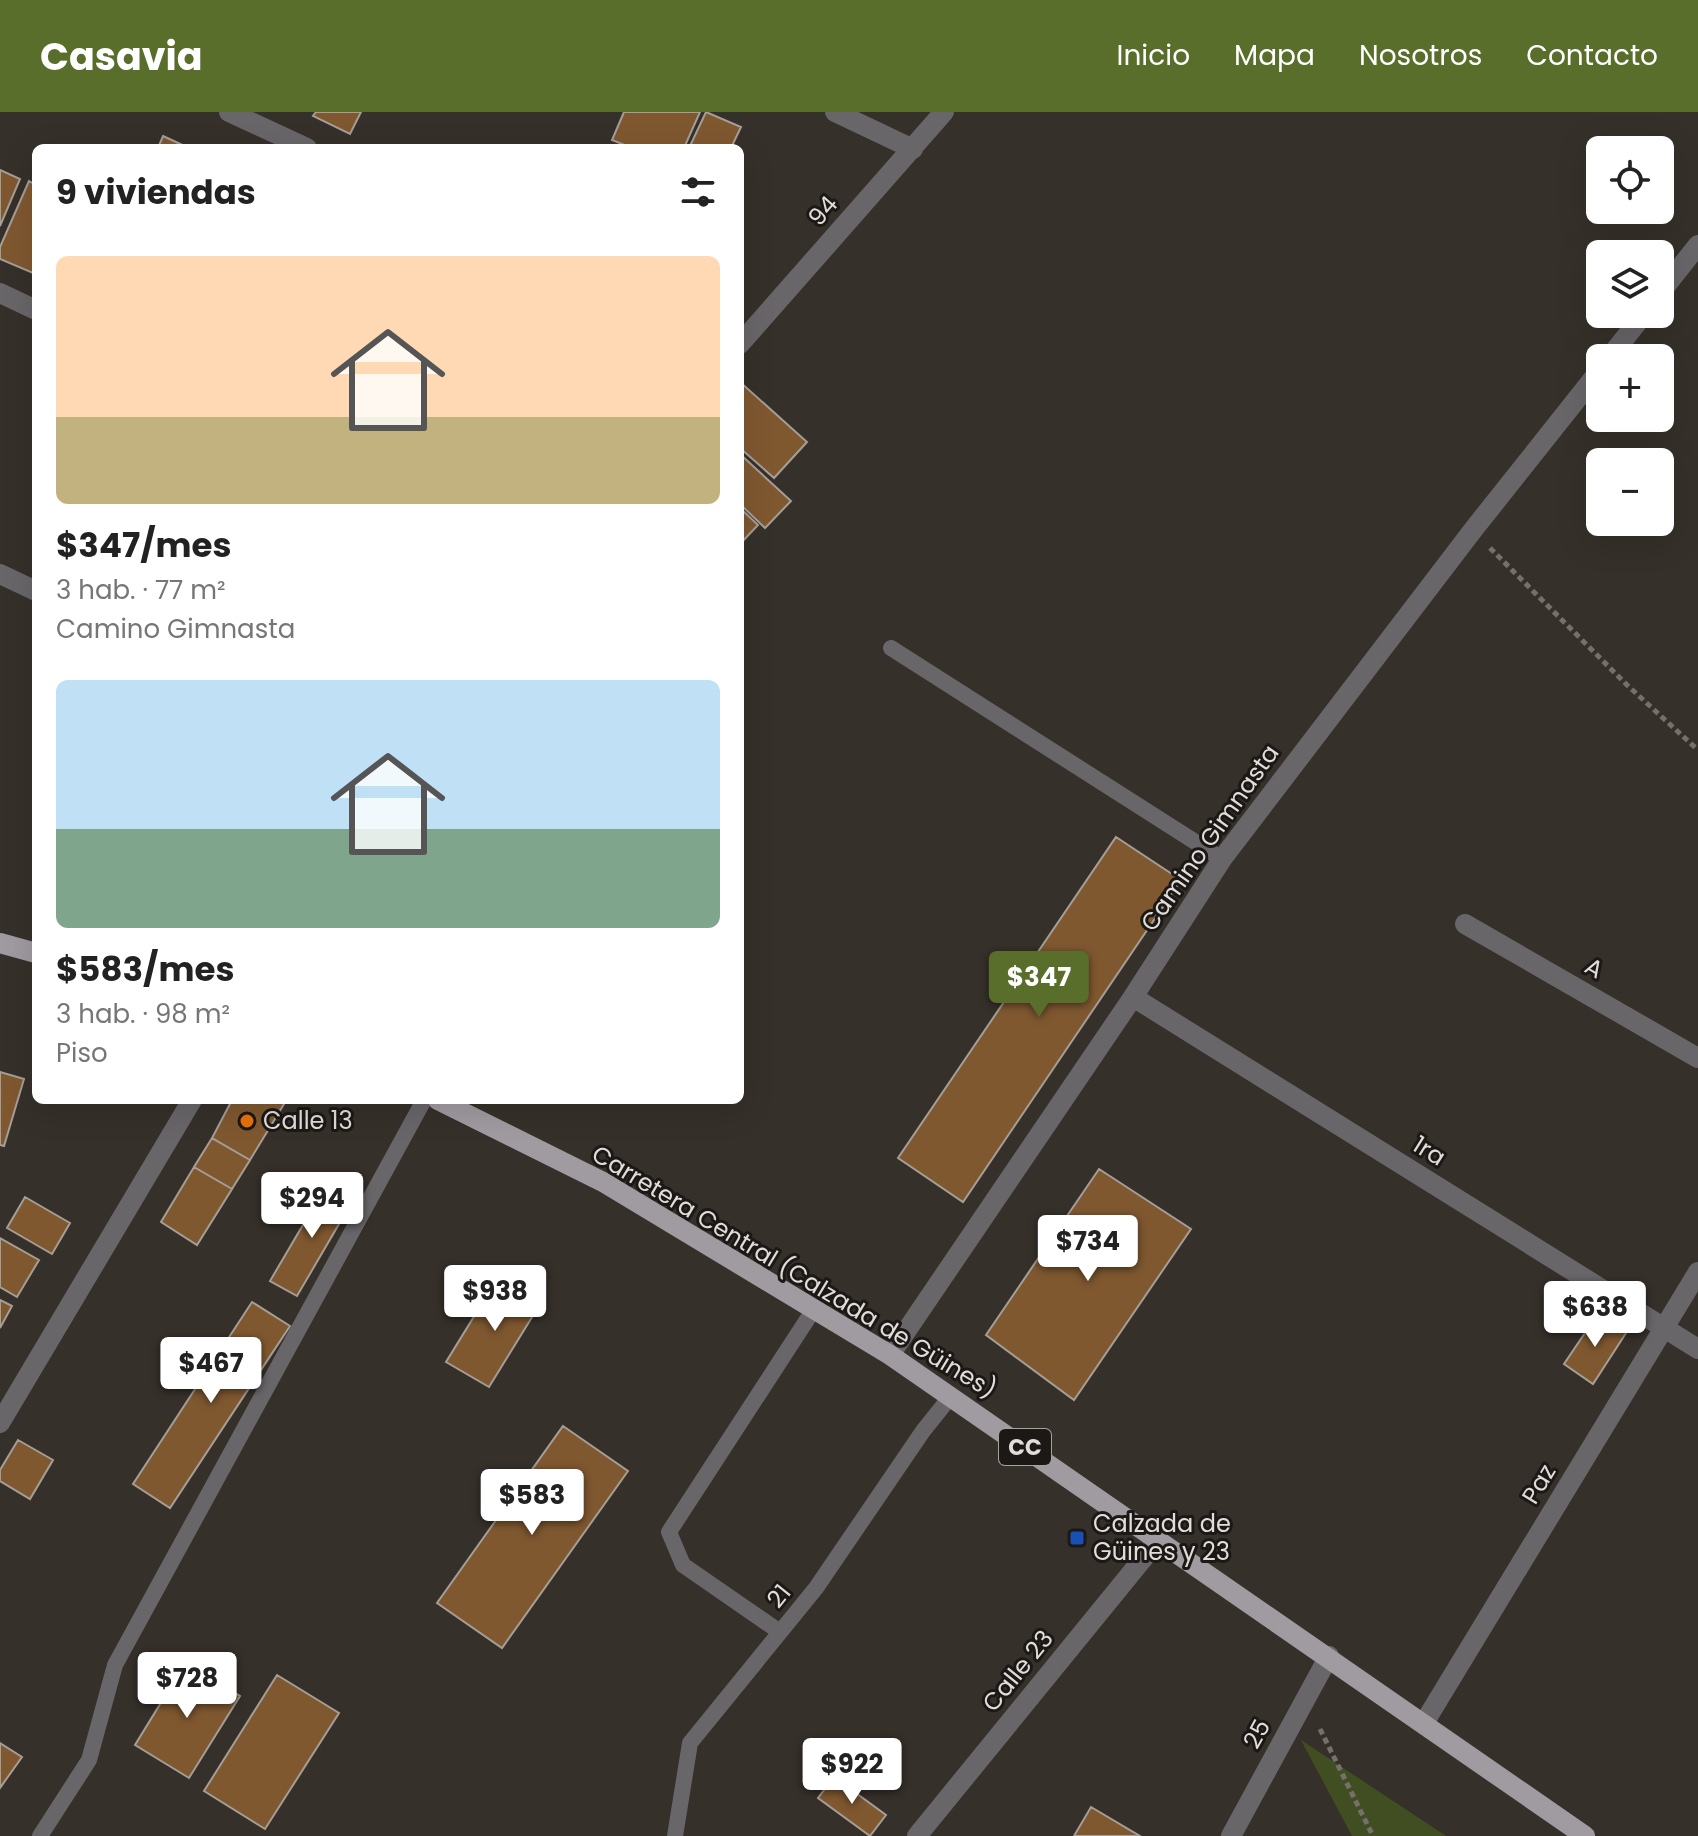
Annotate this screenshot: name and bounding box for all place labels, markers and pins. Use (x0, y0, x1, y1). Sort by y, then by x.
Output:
pin: $347 (992, 951, 1086, 1019)
place label: Calle 13 (263, 1104, 353, 1137)
marker: Calle 13 (238, 1112, 256, 1130)
pin: $294 (265, 1172, 359, 1240)
pin: $734 (1041, 1215, 1135, 1283)
pin: $938 (448, 1265, 542, 1333)
pin: $638 (1548, 1281, 1642, 1349)
pin: $467 (164, 1337, 258, 1405)
pin: $583 (485, 1469, 579, 1537)
place label: Calzada de Güines y 23 (1093, 1507, 1231, 1568)
marker: Calzada de Güines y 23 (1068, 1529, 1086, 1547)
pin: $728 (140, 1652, 234, 1720)
pin: $922 (805, 1738, 899, 1806)

